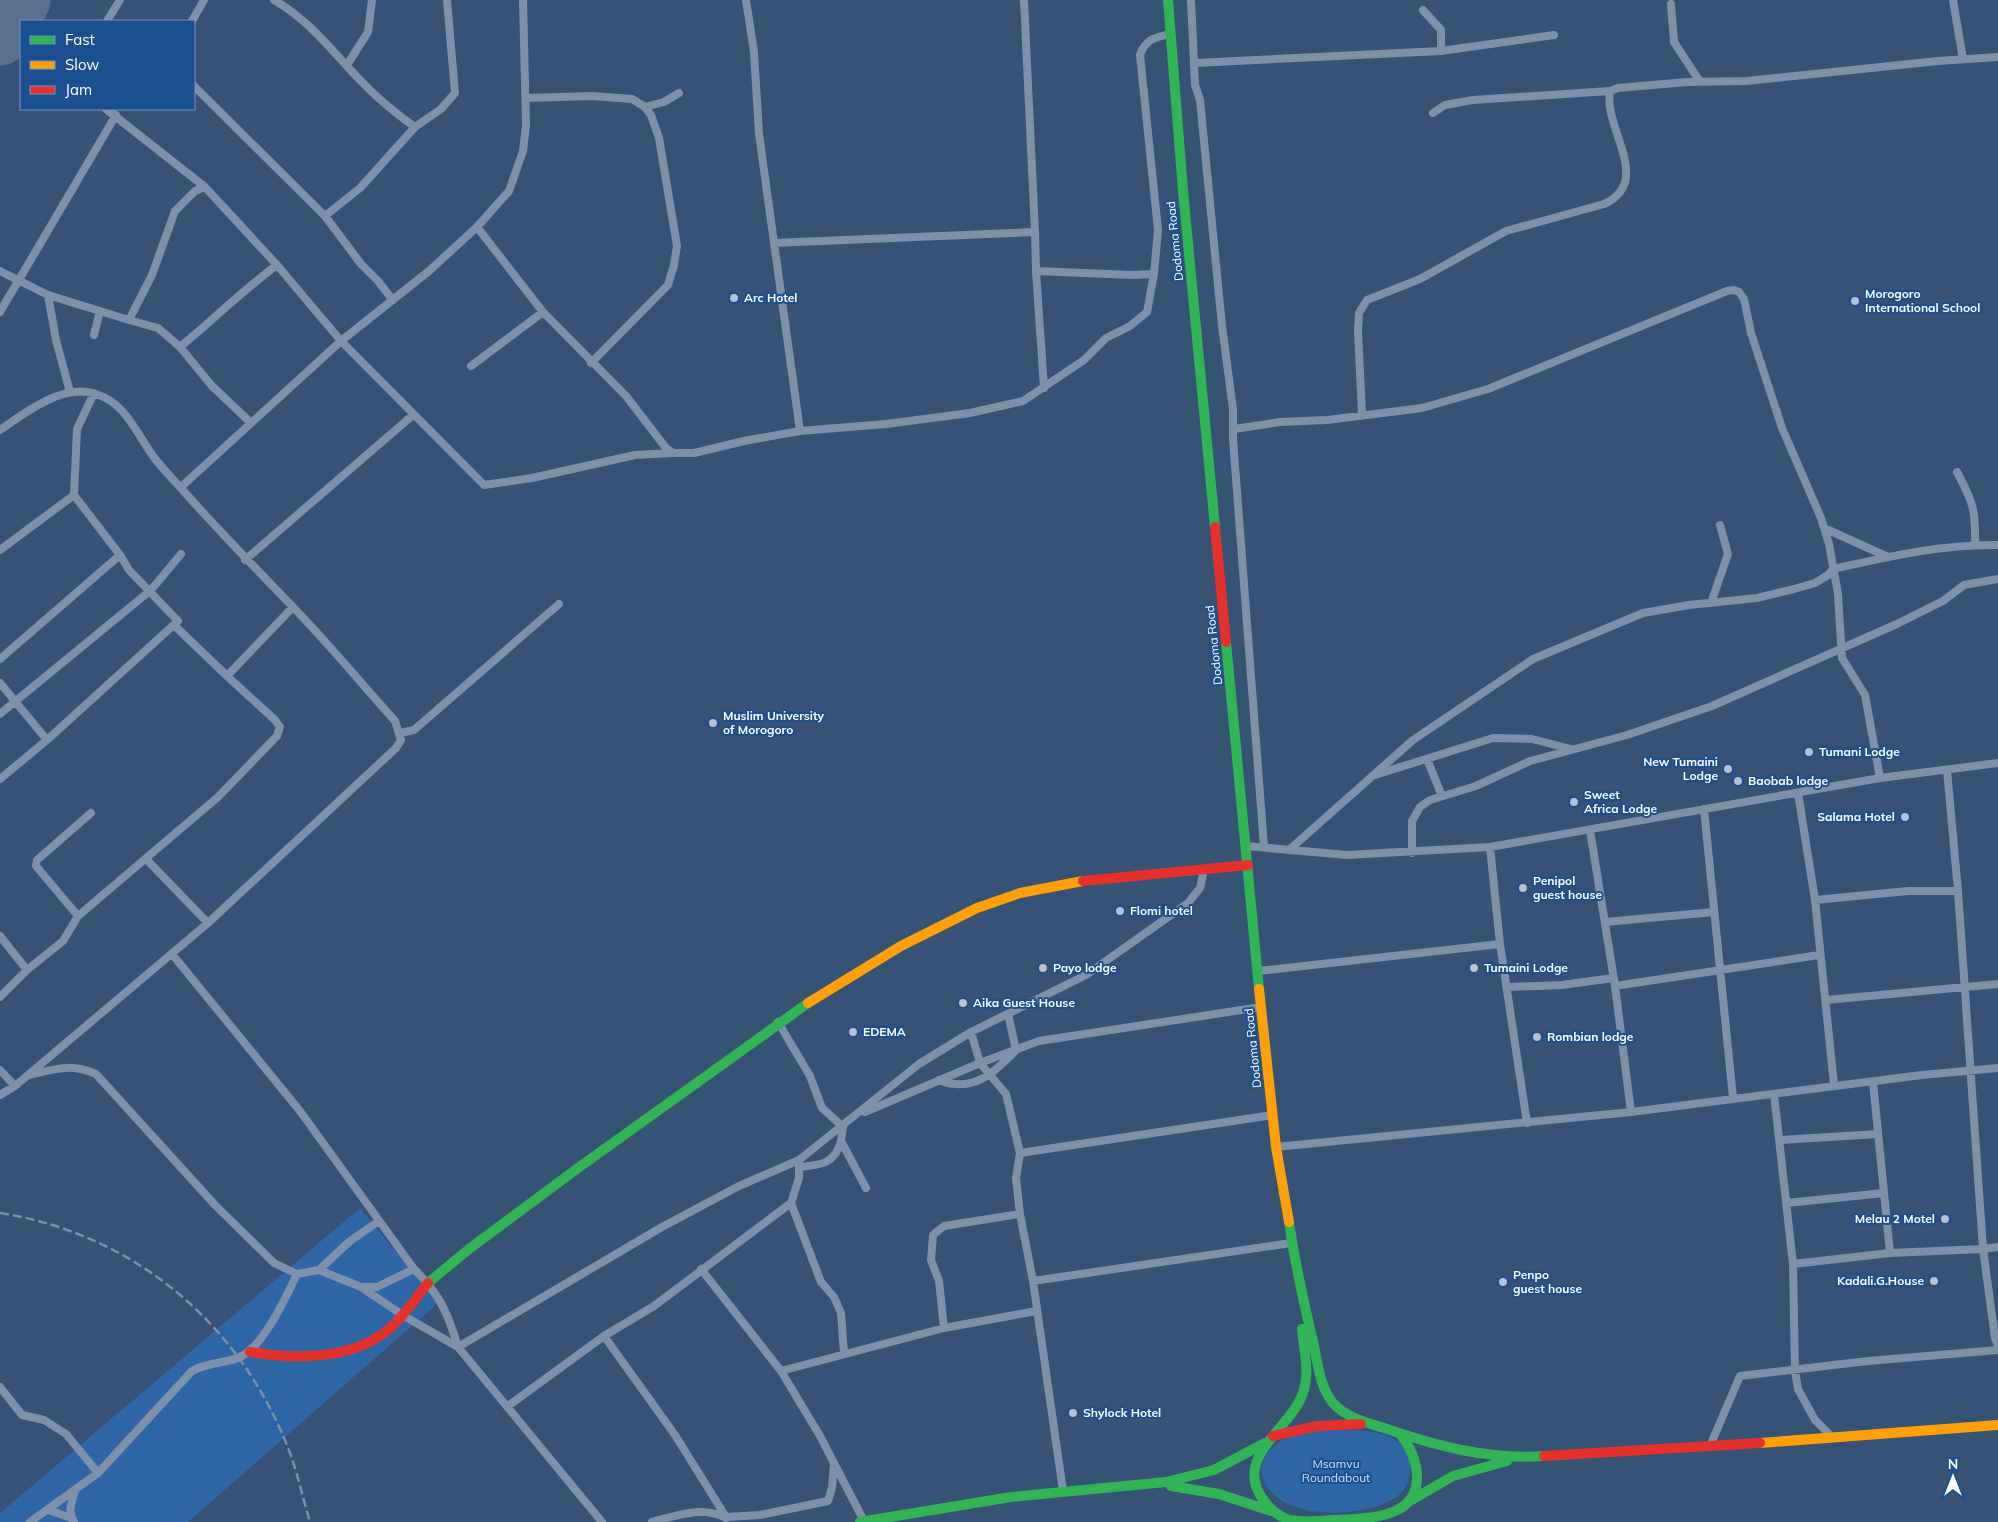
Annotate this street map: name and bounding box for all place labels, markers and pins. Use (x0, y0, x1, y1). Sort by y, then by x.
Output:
place label: Morogoro International School (1865, 286, 1980, 315)
place label: Arc Hotel (744, 290, 798, 305)
marker: Arc Hotel (728, 292, 740, 304)
marker: Morogoro International School (1849, 295, 1861, 307)
place label: Muslim University of Morogoro (723, 708, 825, 737)
marker: Muslim University of Morogoro (707, 717, 719, 729)
place label: Tumani Lodge (1819, 744, 1900, 759)
marker: Tumani Lodge (1803, 746, 1815, 758)
place label: New Tumaini Lodge (1643, 754, 1718, 783)
marker: New Tumaini Lodge (1722, 763, 1734, 775)
place label: Baobab lodge (1748, 773, 1829, 788)
marker: Baobab lodge (1732, 775, 1744, 787)
place label: Sweet Africa Lodge (1584, 787, 1658, 816)
marker: Sweet Africa Lodge (1568, 796, 1580, 808)
place label: Salama Hotel (1817, 809, 1895, 824)
marker: Salama Hotel (1899, 811, 1911, 823)
place label: Penipol guest house (1533, 873, 1602, 902)
marker: Penipol guest house (1517, 882, 1529, 894)
place label: Flomi hotel (1130, 903, 1193, 918)
marker: Flomi hotel (1114, 905, 1126, 917)
place label: Payo lodge (1053, 960, 1117, 975)
place label: Tumaini Lodge (1484, 960, 1568, 975)
marker: Payo lodge (1037, 962, 1049, 974)
marker: Tumaini Lodge (1468, 962, 1480, 974)
place label: Aika Guest House (973, 995, 1075, 1010)
marker: Aika Guest House (957, 997, 969, 1009)
place label: EDEMA (863, 1024, 906, 1039)
marker: EDEMA (847, 1026, 859, 1038)
place label: Rombian lodge (1547, 1029, 1634, 1044)
marker: Rombian lodge (1531, 1031, 1543, 1043)
place label: Melau 2 Motel (1855, 1211, 1935, 1226)
marker: Melau 2 Motel (1939, 1213, 1951, 1225)
place label: Penpo guest house (1513, 1267, 1582, 1296)
place label: Kadali.G.House (1837, 1273, 1924, 1288)
marker: Kadali.G.House (1928, 1275, 1940, 1287)
marker: Penpo guest house (1497, 1276, 1509, 1288)
place label: Shylock Hotel (1083, 1405, 1161, 1420)
marker: Shylock Hotel (1067, 1407, 1079, 1419)

